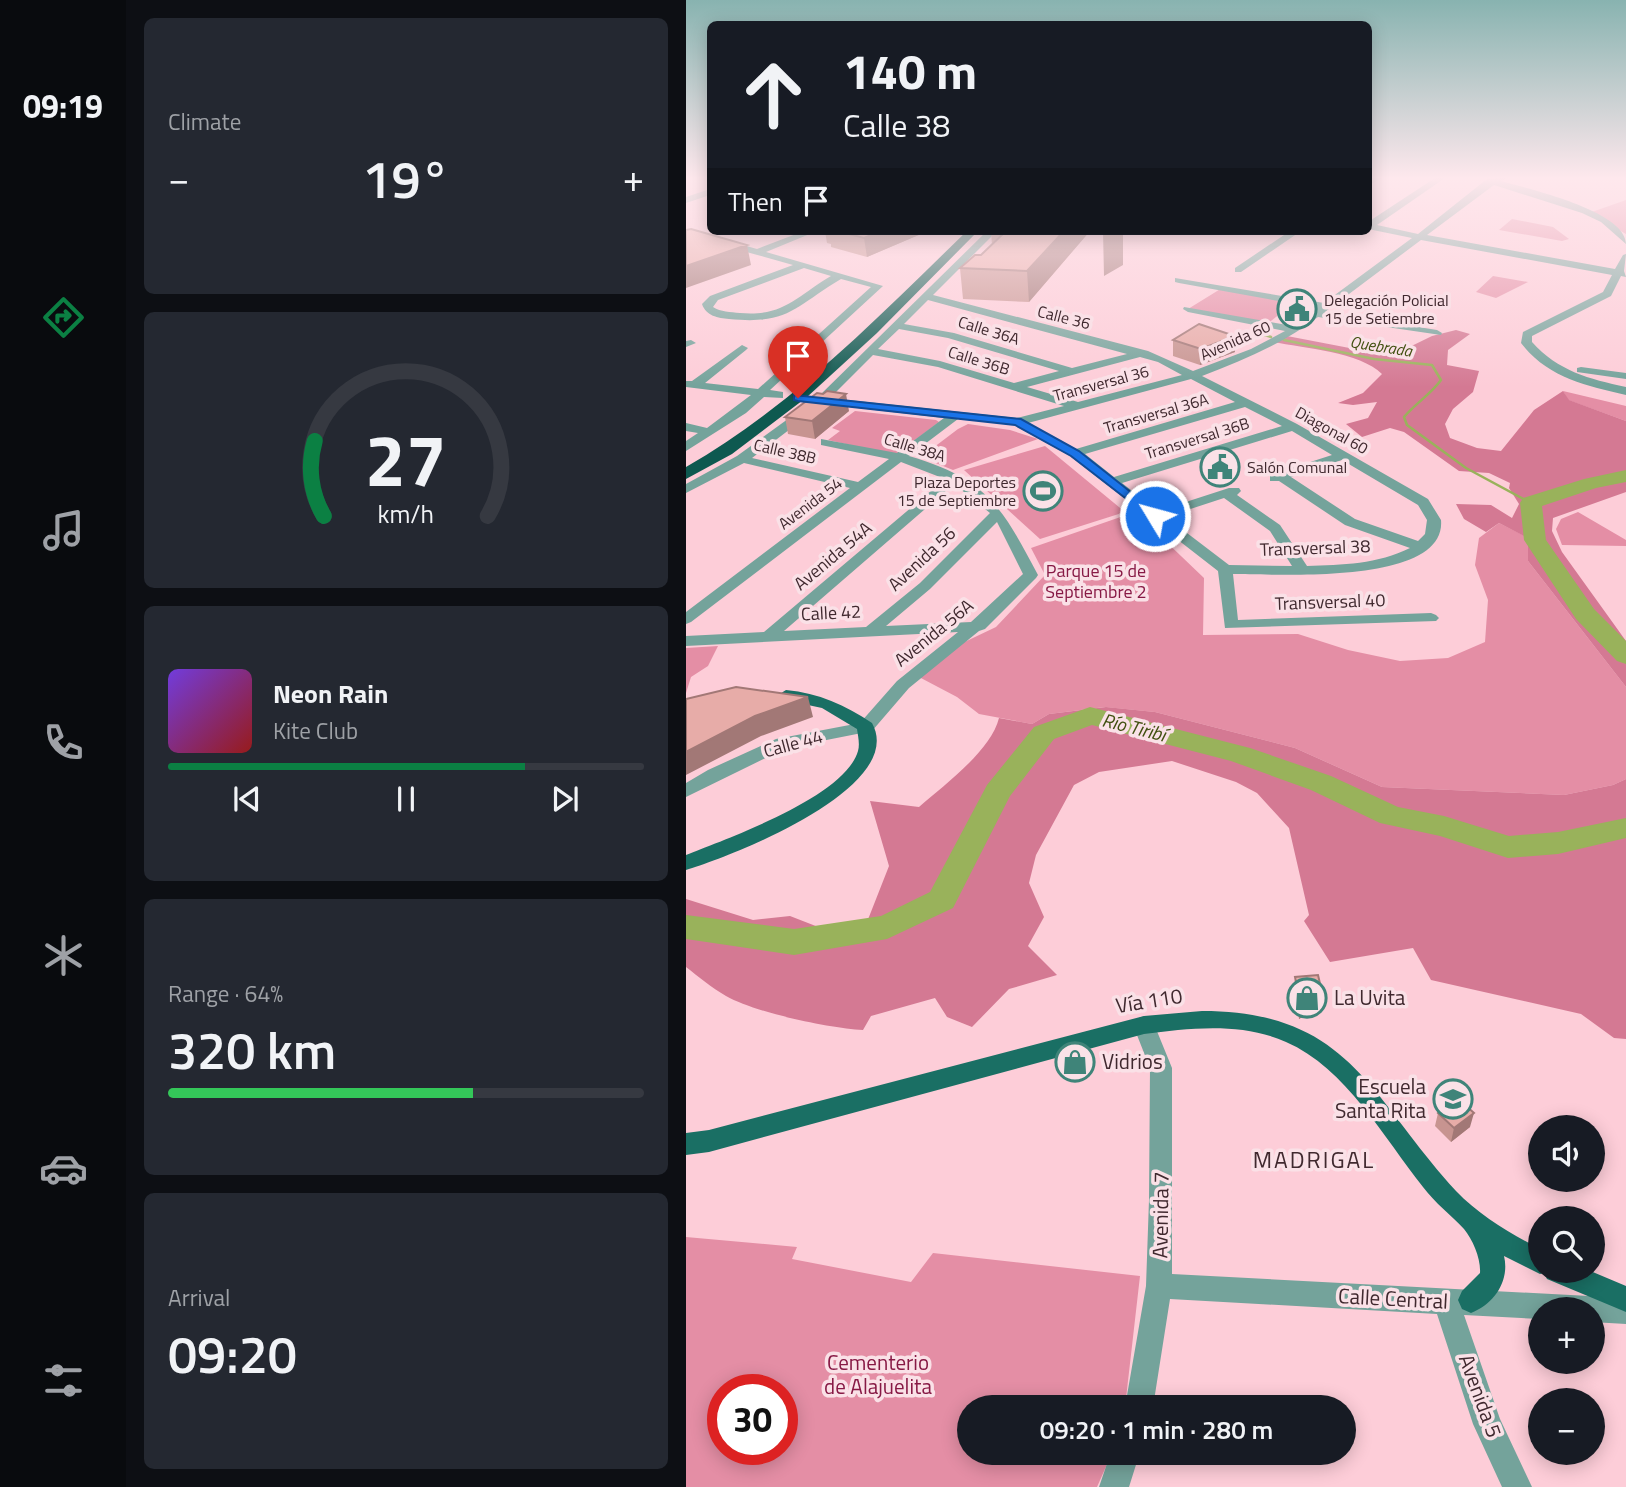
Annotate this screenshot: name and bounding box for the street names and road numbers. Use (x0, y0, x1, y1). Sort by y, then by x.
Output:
street label: Calle 36 (1035, 299, 1093, 335)
street label: Calle 36A (955, 309, 1023, 351)
street label: Avenida 60 (1196, 314, 1274, 366)
street label: Calle 36B (945, 339, 1013, 381)
street label: Transversal 36 (1050, 359, 1152, 407)
street label: Transversal 36A (1101, 386, 1212, 439)
street label: Diagonal 60 (1291, 400, 1373, 460)
street label: Transversal 36B (1142, 411, 1252, 465)
street label: Calle 38A (881, 426, 949, 468)
street label: Calle 38B (751, 432, 819, 470)
street label: Avenida 54 (773, 471, 847, 535)
street label: Avenida 54A (788, 515, 878, 596)
street label: Avenida 56 (882, 520, 962, 597)
street label: Transversal 38 (1259, 532, 1371, 563)
street label: Transversal 40 (1274, 586, 1386, 617)
street label: Avenida 56A (888, 592, 979, 673)
street label: Calle 42 (800, 597, 862, 628)
street label: Calle 44 (760, 723, 826, 764)
street label: Vía 110 (1113, 979, 1185, 1021)
street label: Avenida 7 (1143, 1171, 1177, 1259)
street label: Calle Central (1337, 1279, 1449, 1317)
street label: Avenida 5 (1451, 1350, 1511, 1442)

